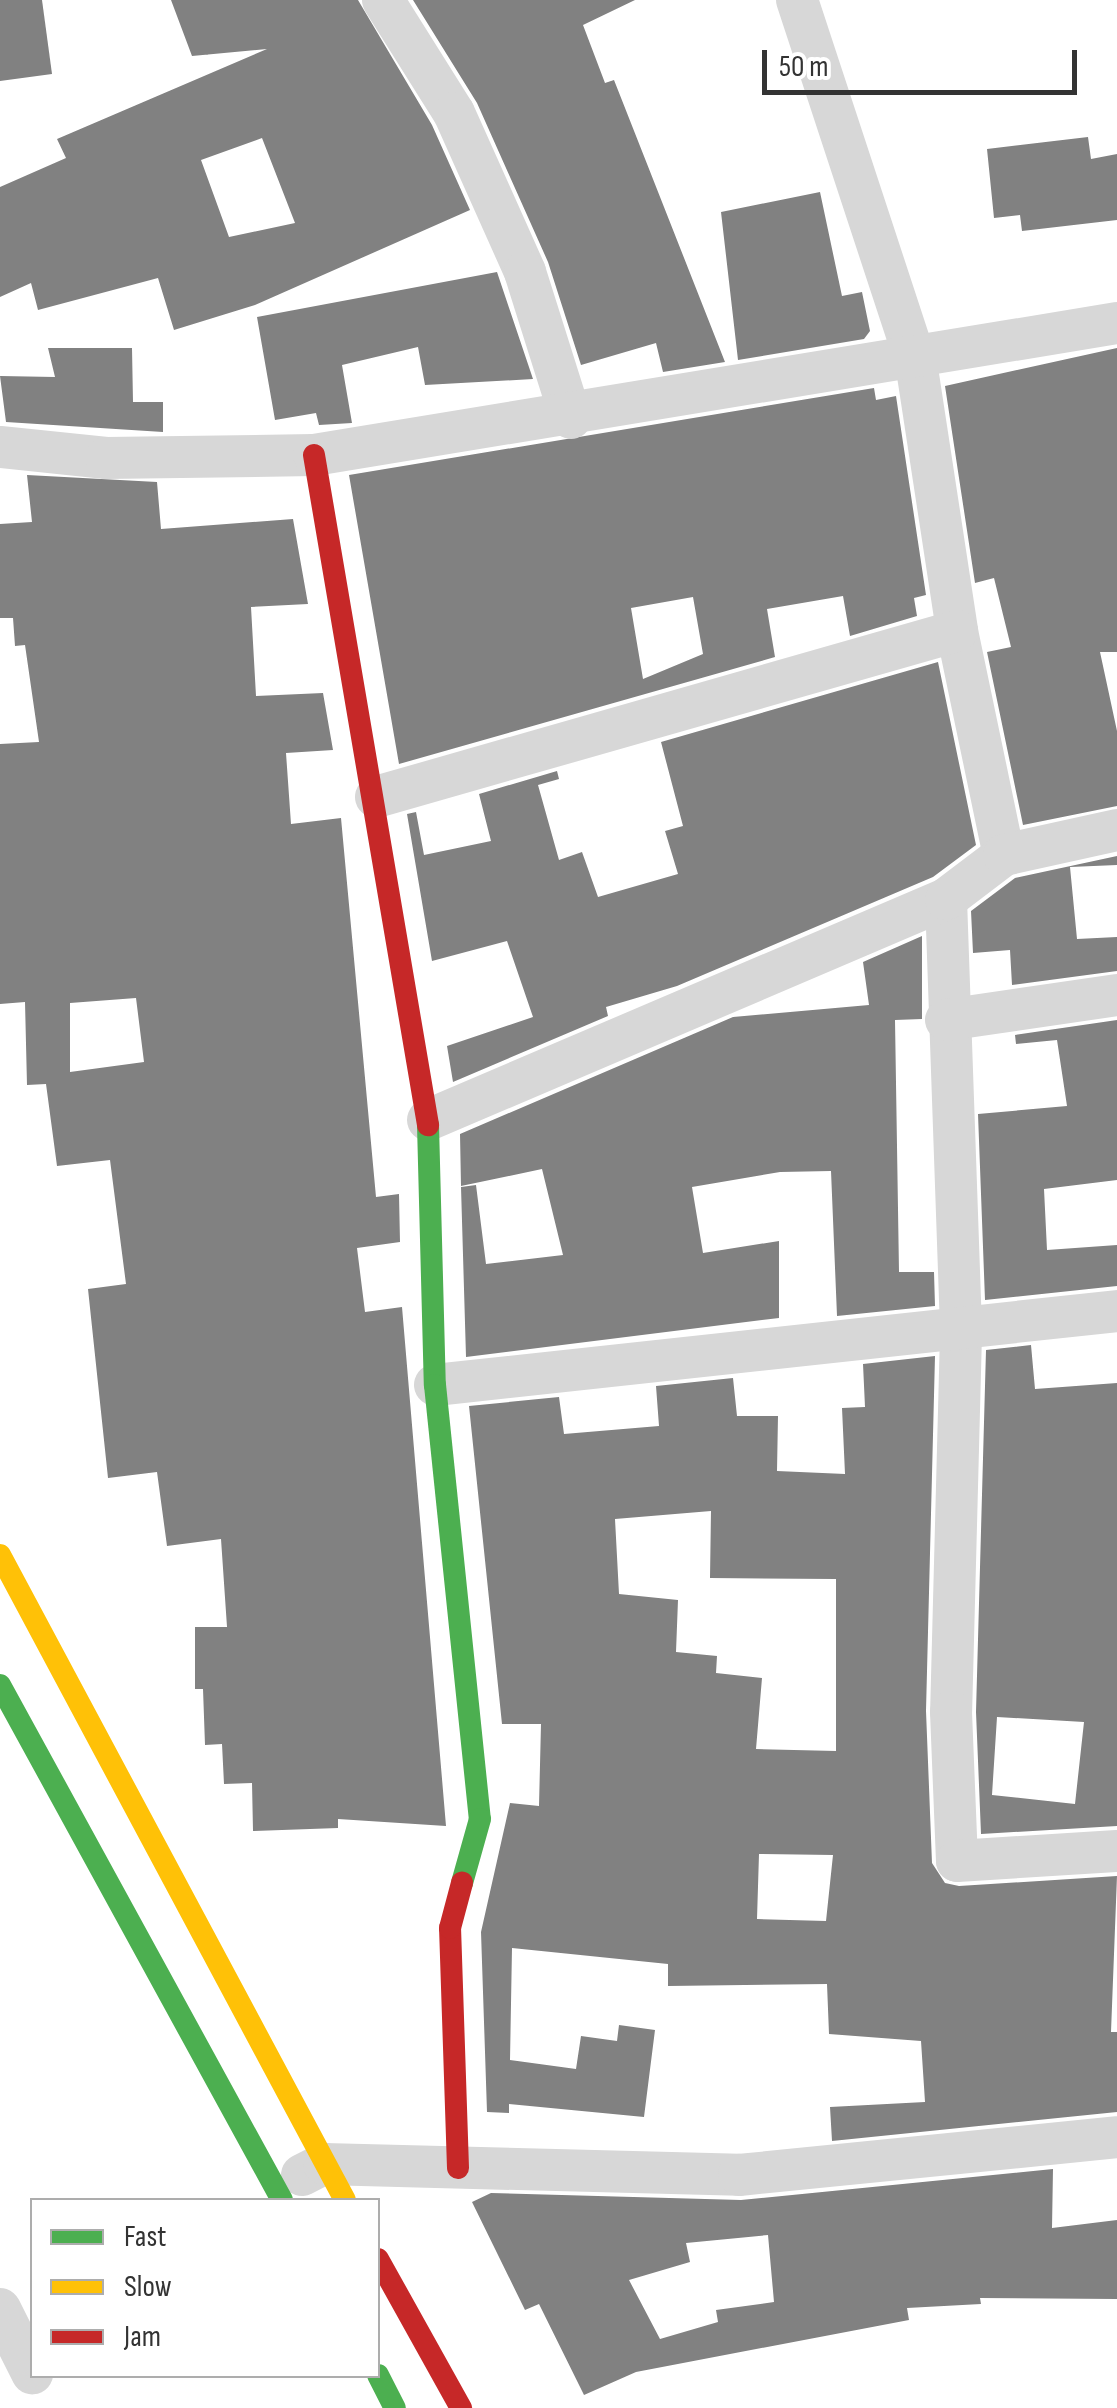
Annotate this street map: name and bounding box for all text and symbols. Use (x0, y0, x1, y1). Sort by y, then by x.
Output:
scale bar (767, 30, 1082, 92)
text: 50 m (779, 49, 828, 85)
legend (30, 2198, 380, 2378)
text: Fast (124, 2219, 166, 2255)
text: Slow (124, 2269, 172, 2305)
text: Jam (124, 2319, 161, 2355)

